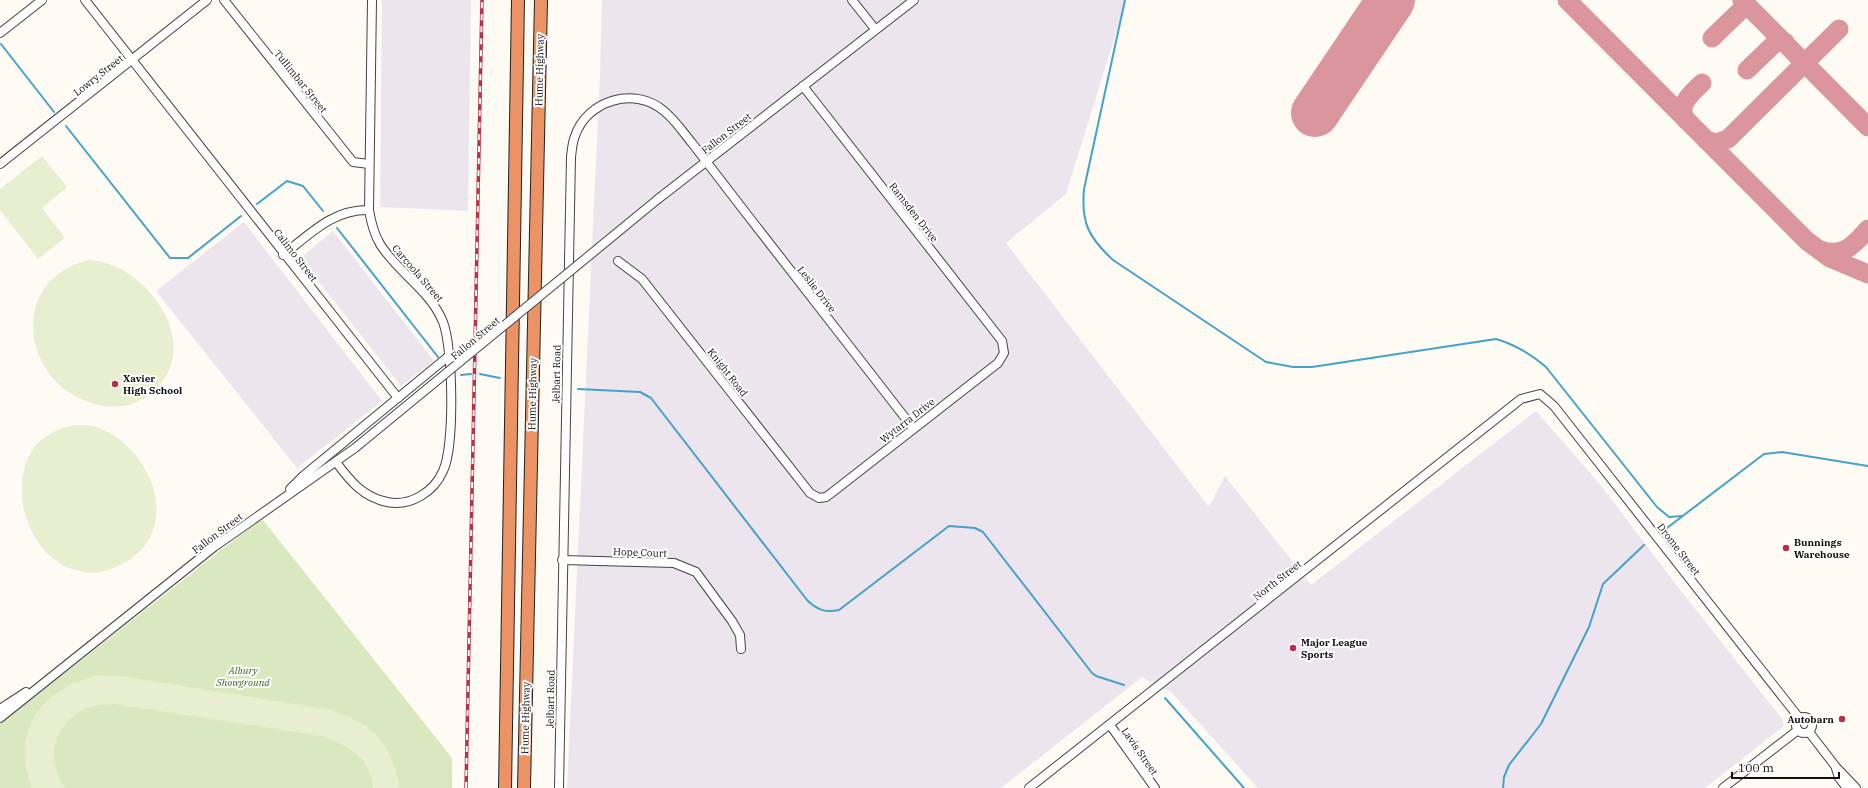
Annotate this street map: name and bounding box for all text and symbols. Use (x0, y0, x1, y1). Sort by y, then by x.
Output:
street label: Hume Highway (532, 33, 547, 106)
street label: Tullimbar Street (271, 47, 330, 116)
street label: Lowry Street (71, 52, 126, 99)
street label: Fallon Street (699, 110, 754, 157)
street label: Ramsden Drive (886, 180, 941, 245)
street label: Calimo Street (271, 226, 321, 285)
street label: Carcoola Street (389, 242, 446, 305)
street label: Leslie Drive (794, 264, 839, 315)
street label: Fallon Street (448, 314, 503, 363)
street label: Jelbart Road (549, 345, 564, 403)
street label: Knight Road (705, 345, 751, 399)
street label: Hume Highway (525, 357, 540, 430)
place label: Xavier High School (123, 372, 182, 397)
marker: Xavier High School (110, 379, 120, 389)
street label: Wytarra Drive (877, 395, 937, 446)
street label: Fallon Street (190, 510, 245, 557)
street label: Drome Street (1654, 521, 1703, 578)
place label: Bunnings Warehouse (1794, 536, 1850, 561)
marker: Bunnings Warehouse (1781, 543, 1791, 553)
street label: Hope Court (613, 545, 668, 560)
street label: North Street (1250, 557, 1305, 603)
place label: Major League Sports (1301, 636, 1368, 661)
marker: Major League Sports (1288, 643, 1298, 653)
park label: Albury Showground (215, 664, 270, 689)
street label: Jelbart Road (543, 670, 558, 728)
street label: Hume Highway (518, 681, 533, 754)
place label: Autobarn (1788, 713, 1834, 726)
marker: Autobarn (1837, 714, 1847, 724)
street label: Lavis Street (1118, 725, 1161, 778)
scale bar (1732, 754, 1839, 780)
text: 100 m (1738, 760, 1774, 775)

